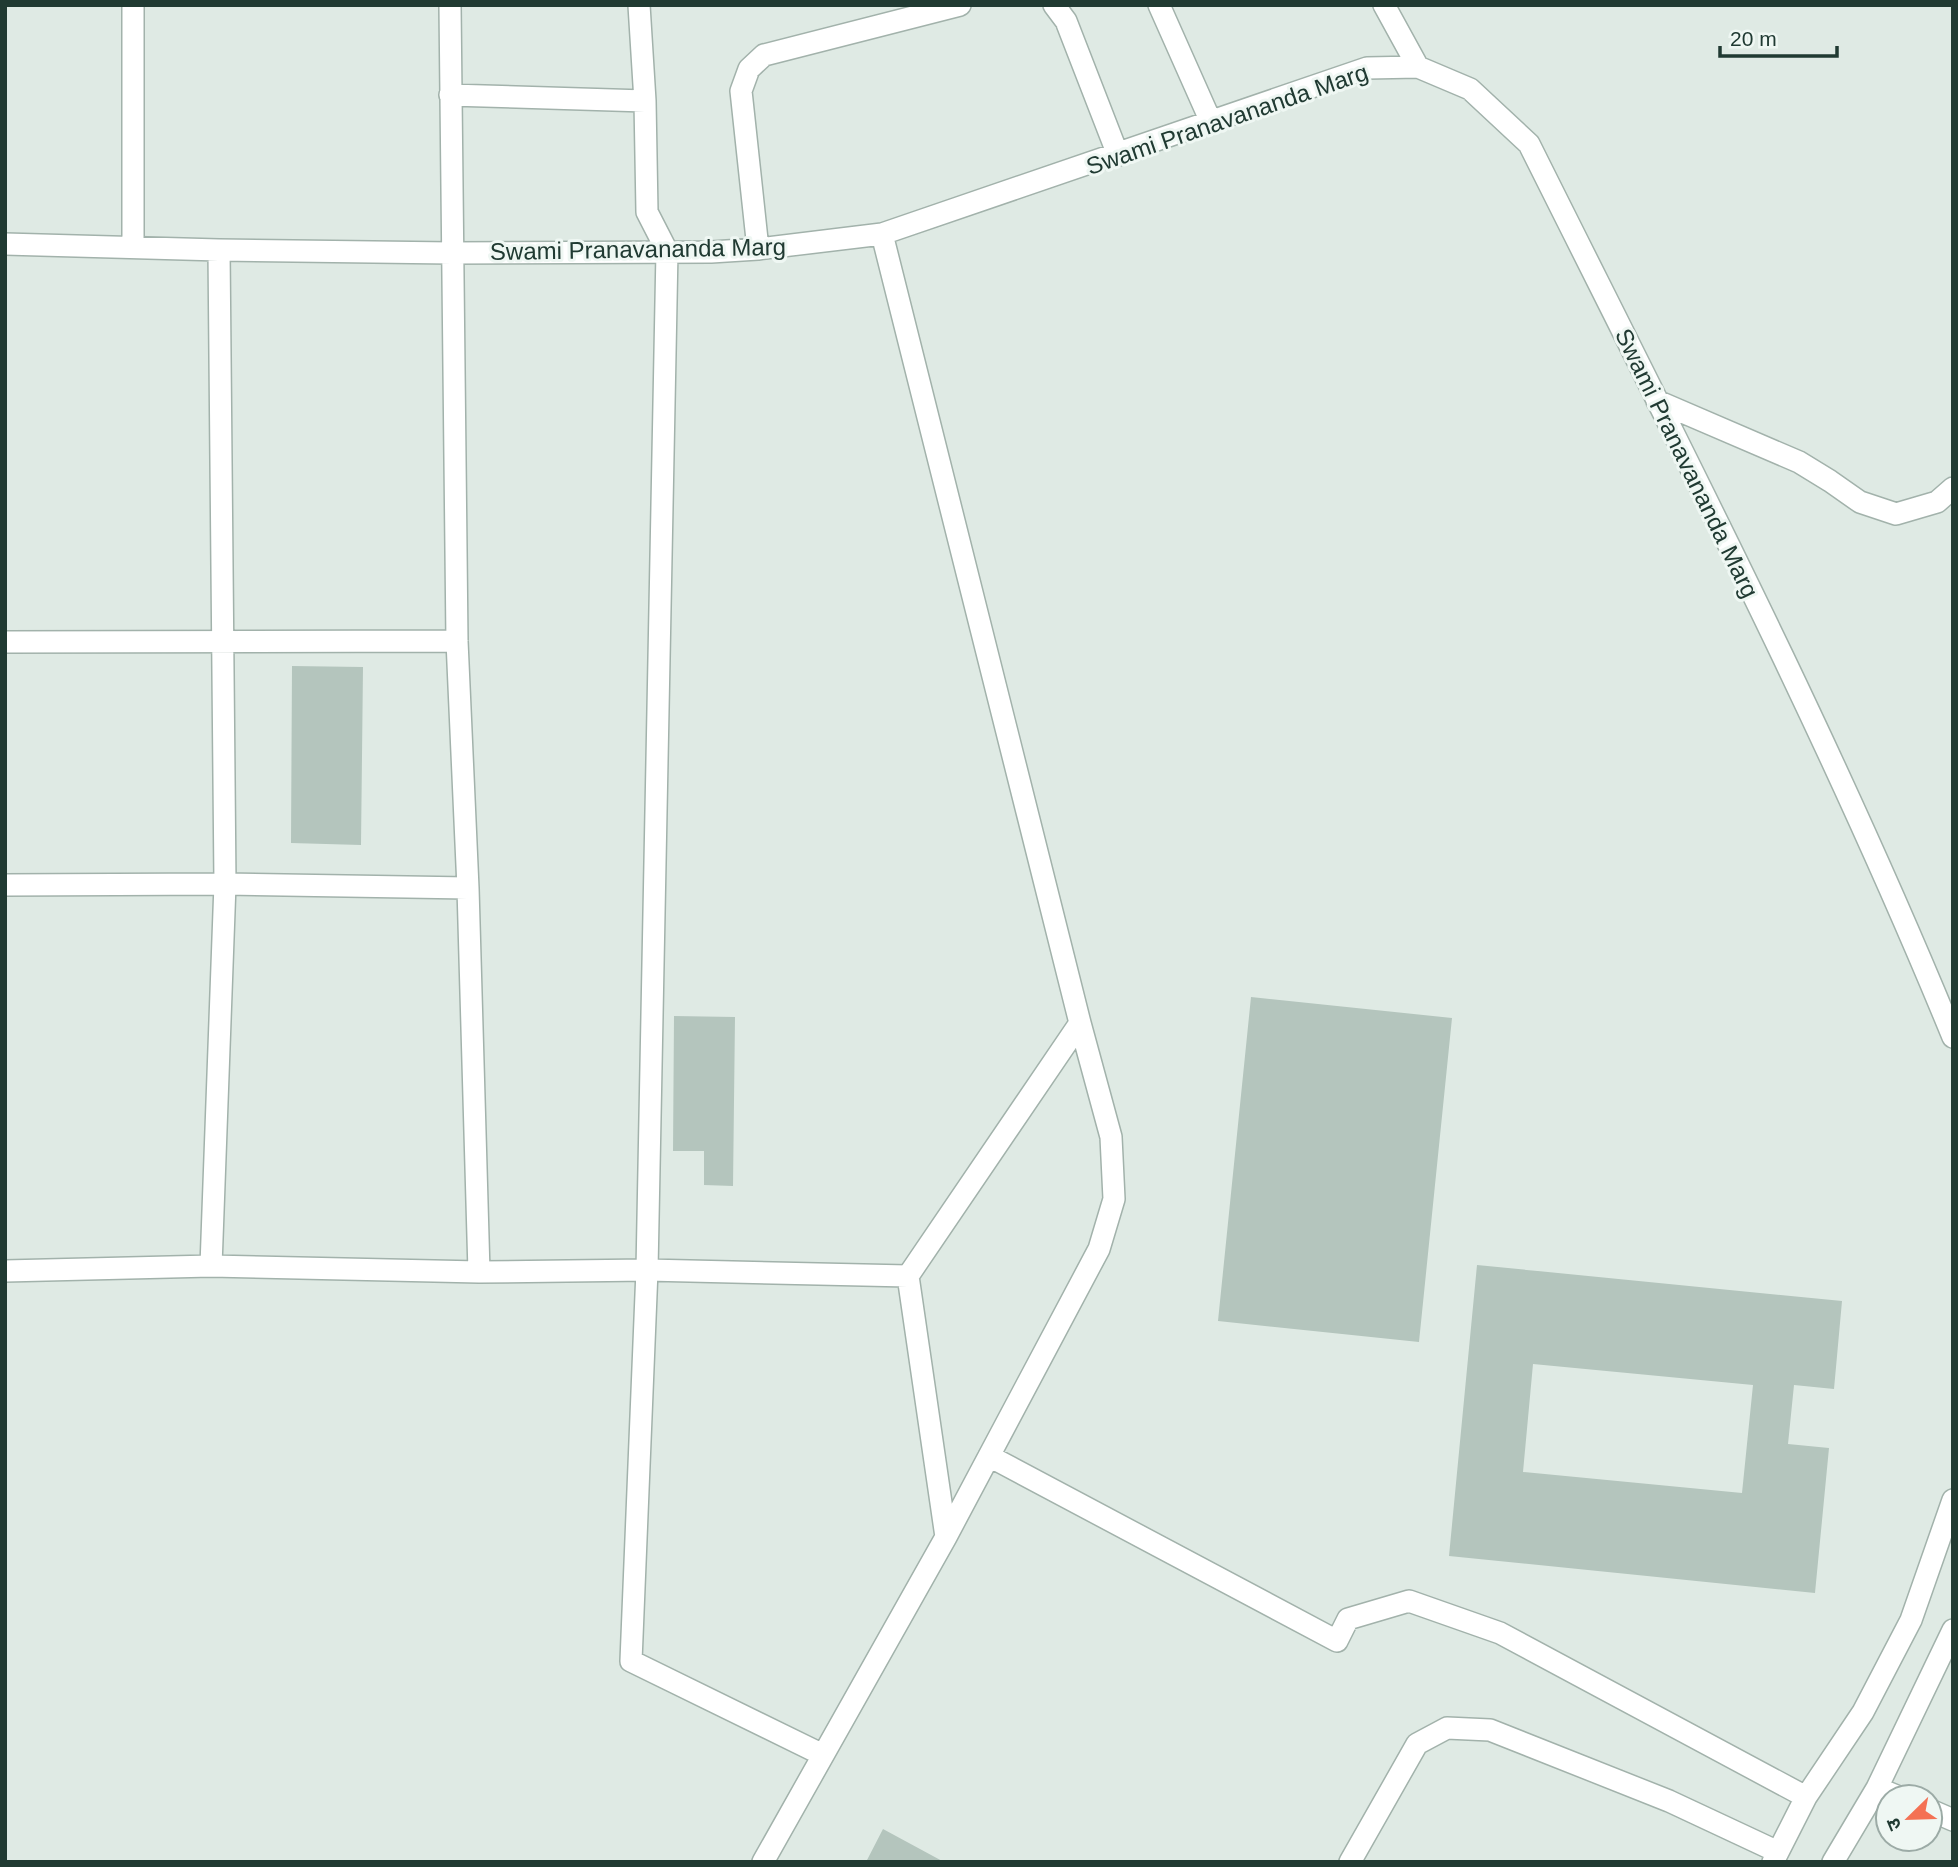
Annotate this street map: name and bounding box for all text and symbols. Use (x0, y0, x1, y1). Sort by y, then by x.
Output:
scale bar (1720, 14, 1837, 58)
text: 20 m (1730, 27, 1777, 50)
street label: Swami Pranavananda Marg (1083, 58, 1371, 180)
street label: Swami Pranavananda Marg (490, 233, 786, 265)
street label: Swami Pranavananda Marg (1610, 324, 1764, 602)
north arrow (1874, 1783, 1944, 1853)
text: उ (1882, 1814, 1906, 1834)

